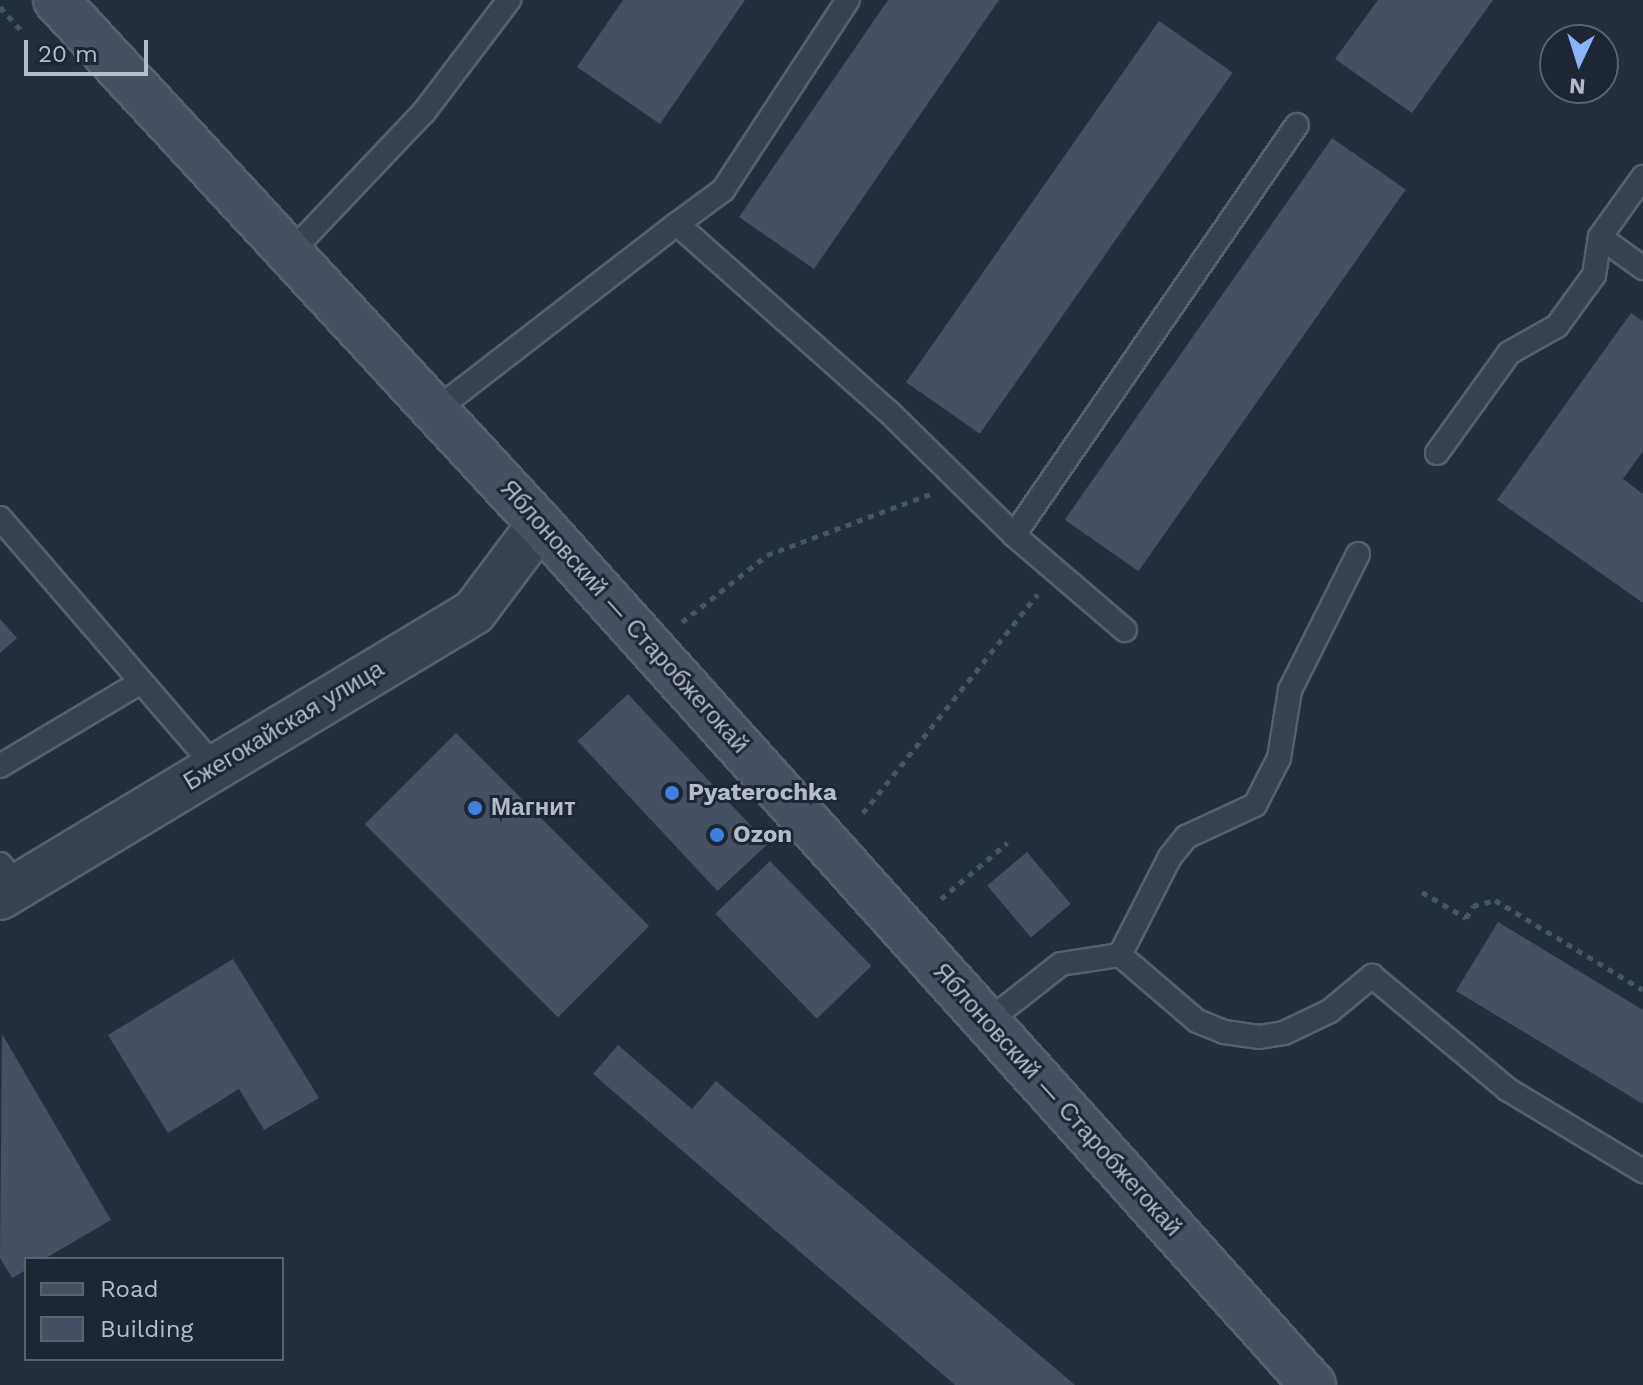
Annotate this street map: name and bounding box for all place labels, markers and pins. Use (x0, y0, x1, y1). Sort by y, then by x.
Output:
place label: Pyaterochka (688, 779, 837, 807)
marker: Pyaterochka (663, 784, 681, 802)
place label: Магнит (491, 794, 576, 822)
marker: Магнит (466, 799, 484, 817)
place label: Ozon (733, 821, 792, 849)
marker: Ozon (708, 826, 726, 844)

